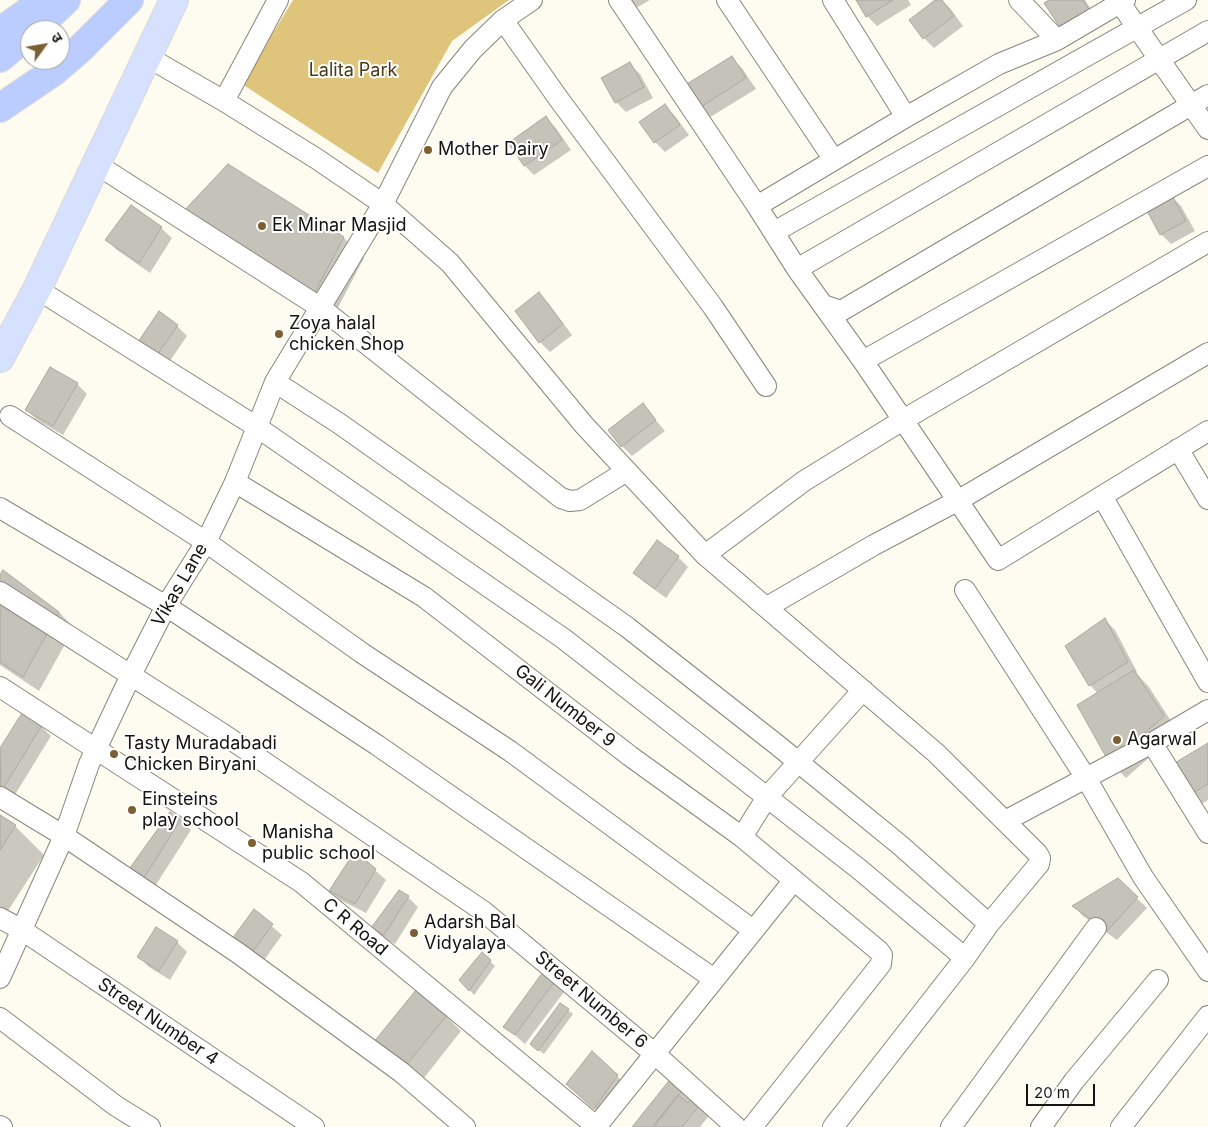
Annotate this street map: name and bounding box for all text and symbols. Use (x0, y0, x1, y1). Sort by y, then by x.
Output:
north arrow (20, 20, 70, 70)
text: उ (48, 29, 67, 45)
park label: Lalita Park (309, 60, 397, 82)
place label: Mother Dairy (438, 139, 549, 161)
marker: Mother Dairy (422, 144, 434, 156)
place label: Ek Minar Masjid (272, 215, 407, 237)
marker: Ek Minar Masjid (256, 220, 268, 232)
place label: Zoya halal chicken Shop (289, 313, 404, 356)
marker: Zoya halal chicken Shop (273, 328, 285, 340)
street label: Vikas Lane (147, 539, 213, 631)
street label: Gali Number 9 (510, 660, 620, 752)
place label: Agarwal (1127, 729, 1197, 751)
place label: Tasty Muradabadi Chicken Biryani (124, 733, 277, 776)
marker: Agarwal (1111, 734, 1123, 746)
marker: Tasty Muradabadi Chicken Biryani (108, 748, 120, 760)
place label: Einsteins play school (142, 789, 239, 832)
marker: Einsteins play school (126, 804, 138, 816)
place label: Manisha public school (262, 822, 375, 864)
marker: Manisha public school (246, 837, 258, 849)
street label: C R Road (318, 894, 392, 960)
place label: Adarsh Bal Vidyalaya (424, 912, 516, 954)
marker: Adarsh Bal Vidyalaya (408, 927, 420, 939)
street label: Street Number 6 (530, 947, 652, 1053)
street label: Street Number 4 (94, 974, 222, 1070)
scale bar (1028, 1074, 1097, 1106)
text: 20 m (1034, 1083, 1070, 1102)

